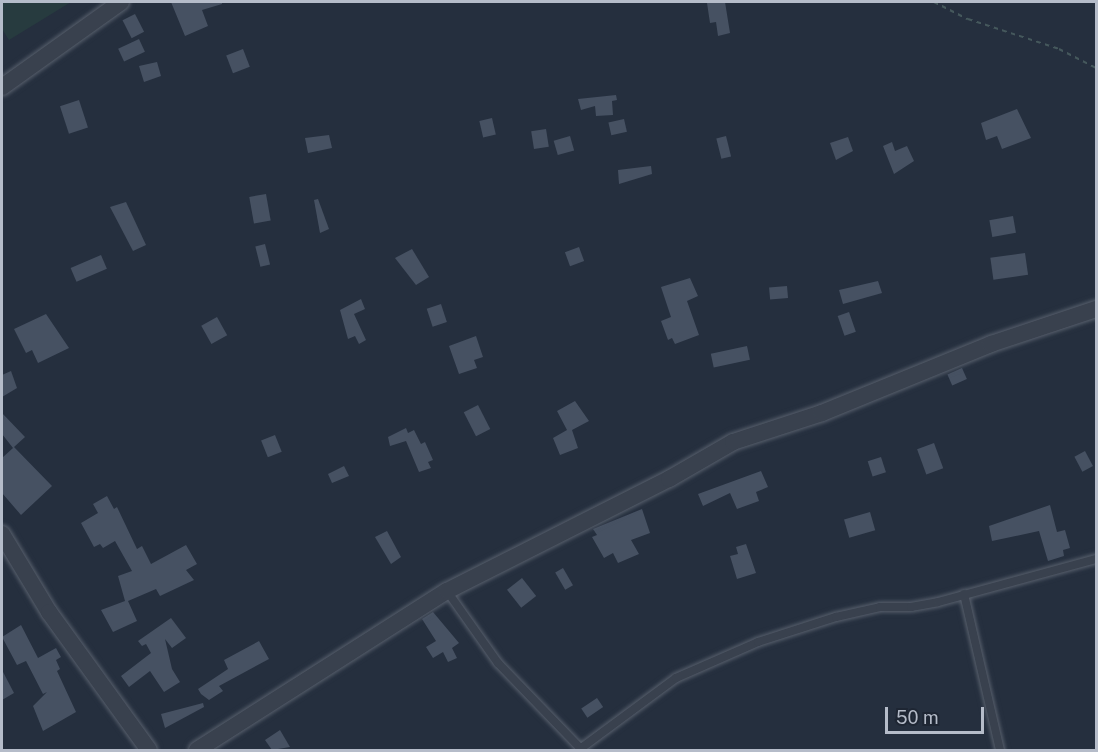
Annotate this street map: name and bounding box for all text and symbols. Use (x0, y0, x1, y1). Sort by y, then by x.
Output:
scale bar (888, 695, 987, 733)
text: 50 m (896, 707, 939, 728)

